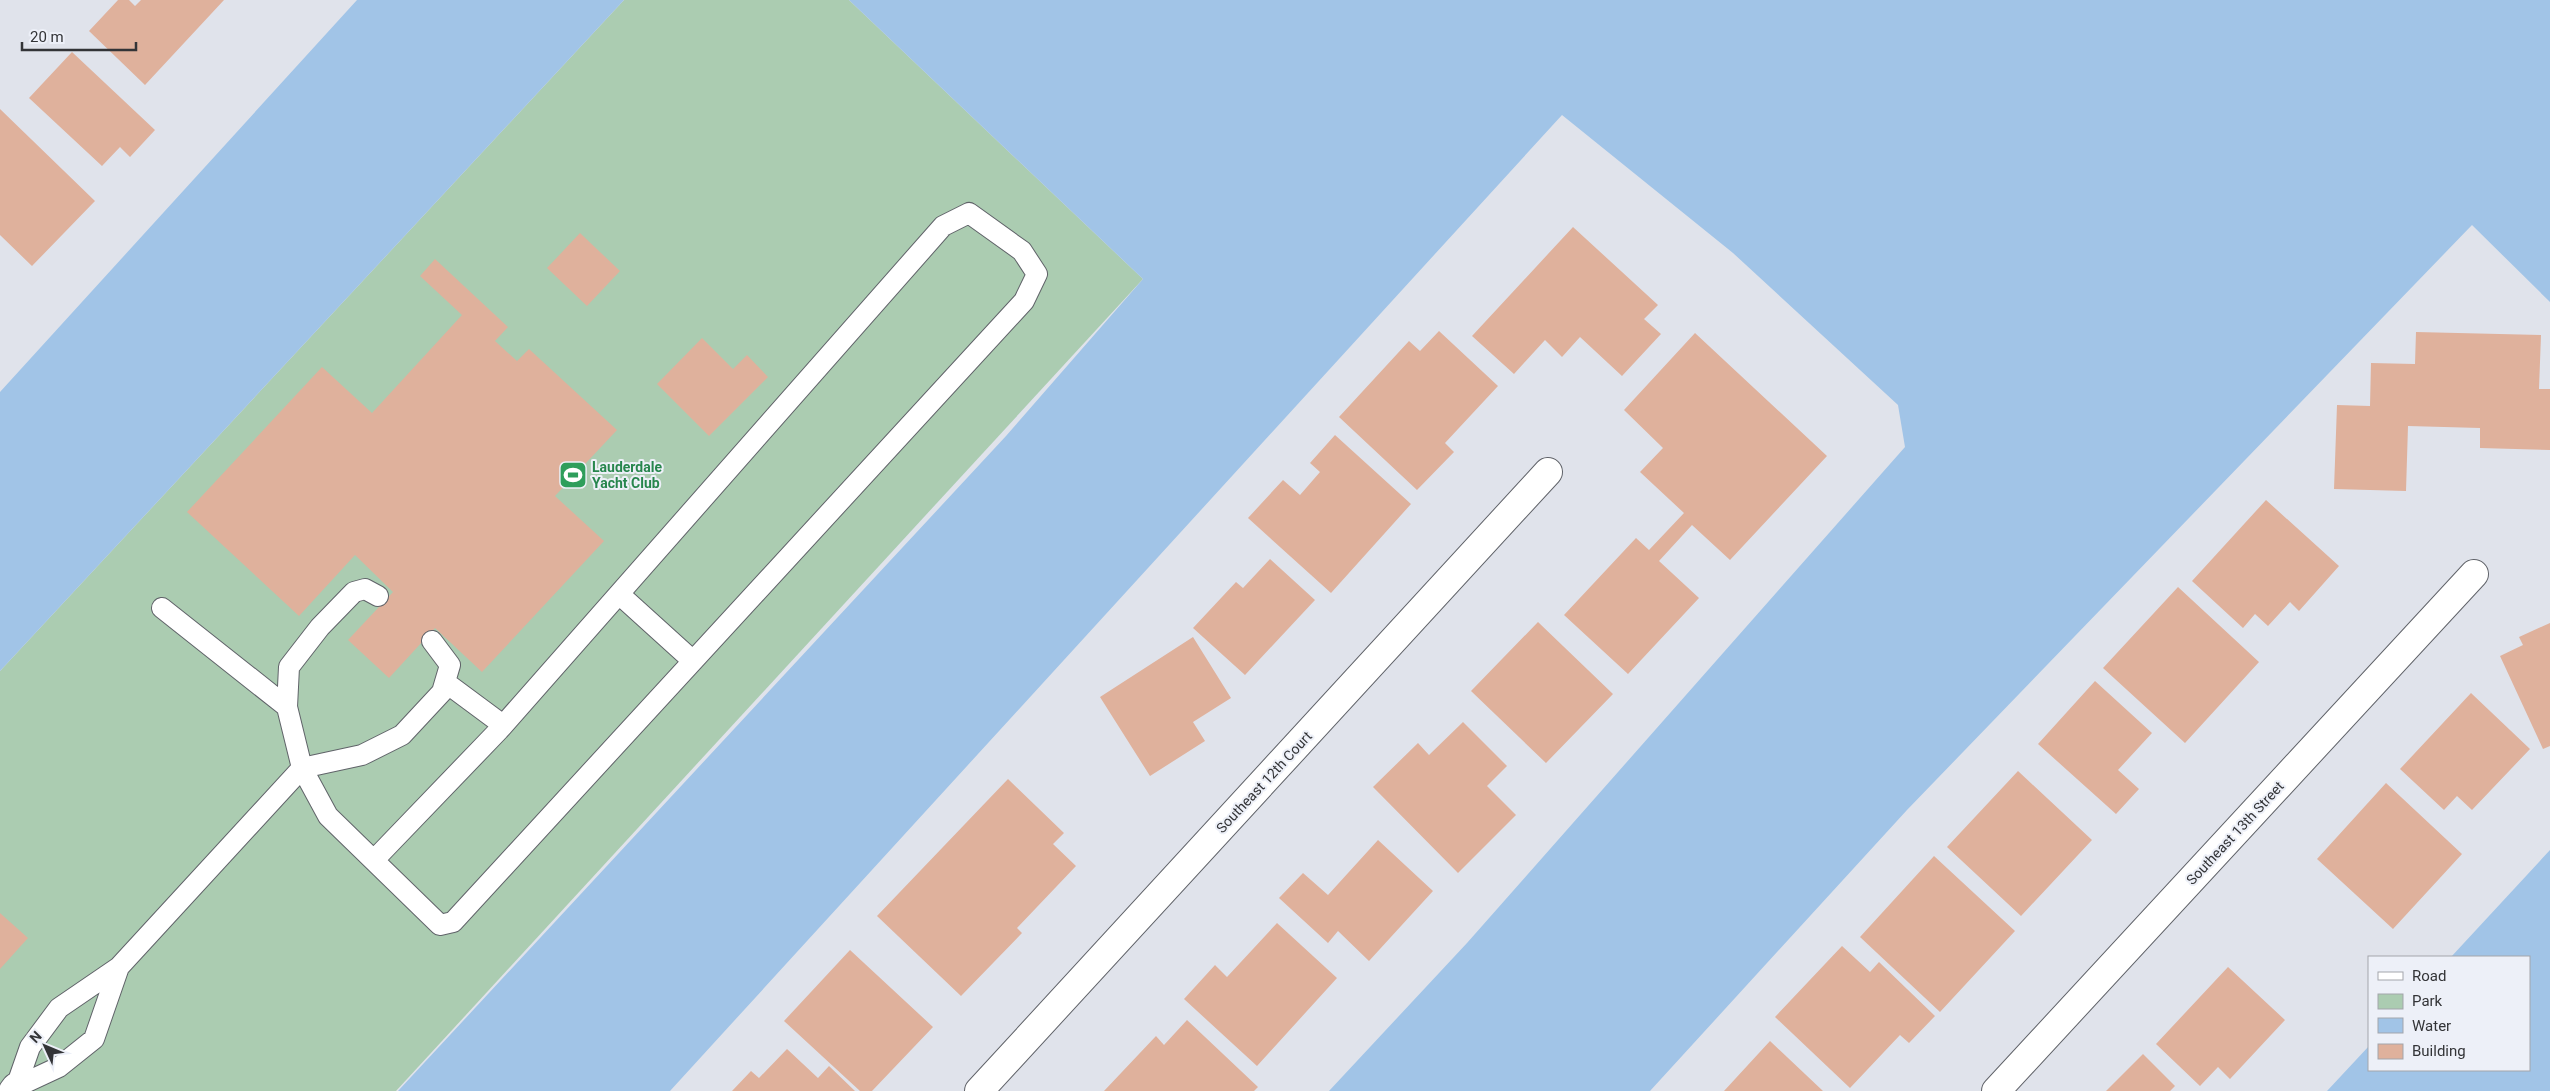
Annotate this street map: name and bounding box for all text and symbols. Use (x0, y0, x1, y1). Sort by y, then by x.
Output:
scale bar (22, 20, 136, 52)
text: 20 m (30, 28, 64, 46)
place label: Lauderdale Yacht Club (592, 459, 662, 491)
sports icon: Lauderdale Yacht Club (558, 460, 588, 490)
street label: Southeast 12th Court (1213, 728, 1315, 836)
street label: Southeast 13th Street (2183, 778, 2287, 888)
legend (2368, 956, 2530, 1071)
text: Road (2412, 967, 2446, 985)
text: Park (2412, 992, 2443, 1010)
text: Water (2412, 1017, 2451, 1035)
north arrow (20, 1021, 70, 1071)
text: N (26, 1028, 45, 1046)
text: Building (2412, 1042, 2466, 1060)

